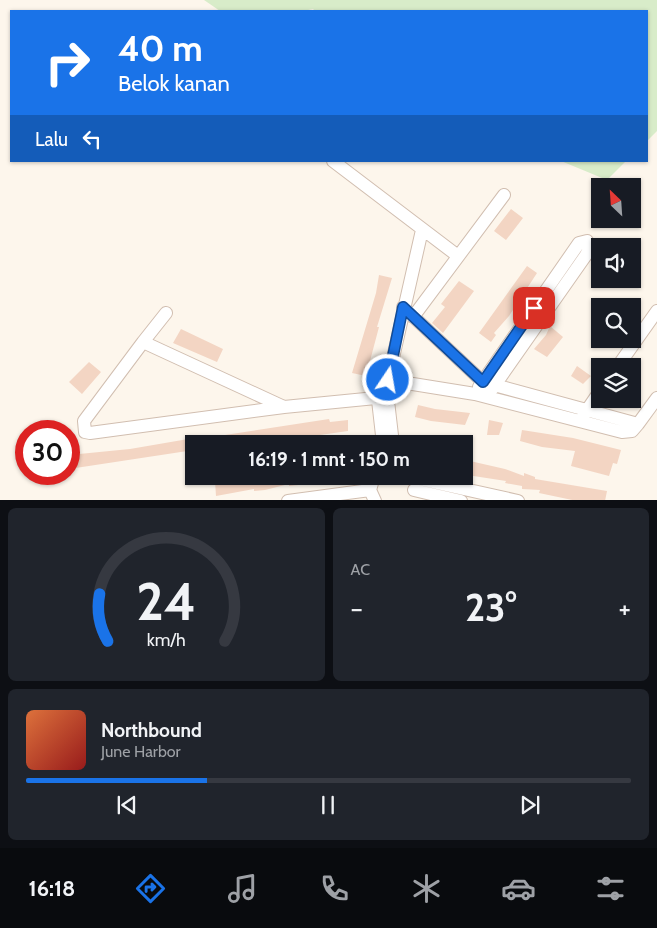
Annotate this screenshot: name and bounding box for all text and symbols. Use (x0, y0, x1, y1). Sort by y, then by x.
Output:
text: 40 m (118, 27, 203, 70)
icon: right (35, 30, 100, 95)
text: Belok kanan (118, 70, 230, 97)
icon: left (78, 125, 106, 153)
text: Lalu (35, 128, 68, 151)
north arrow (591, 178, 641, 228)
map controls (591, 178, 641, 408)
button: sound (591, 238, 641, 288)
pin (513, 287, 555, 329)
icon: arrive (520, 294, 548, 322)
button: search (591, 298, 641, 348)
position arrow (361, 353, 413, 405)
button: layers (591, 358, 641, 408)
speed limit sign: 30 (15, 420, 80, 485)
text: 16:19 · 1 mnt · 150 m (248, 448, 410, 471)
text: AC (351, 560, 370, 579)
text: 24 (136, 570, 196, 633)
text: 23° (465, 584, 517, 631)
text: − (351, 591, 363, 625)
text: + (619, 591, 631, 625)
text: km/h (147, 629, 186, 650)
text: Northbound (101, 719, 202, 742)
text: June Harbor (101, 742, 181, 761)
icon: previous (113, 791, 141, 819)
icon: pause (314, 791, 342, 819)
icon: next (516, 791, 544, 819)
icon: directions (133, 871, 168, 906)
icon: music (225, 871, 260, 906)
icon: phone (317, 871, 352, 906)
icon: climate (409, 871, 444, 906)
icon: car (501, 871, 536, 906)
icon: filters (593, 871, 628, 906)
text: 16:18 (29, 875, 75, 902)

